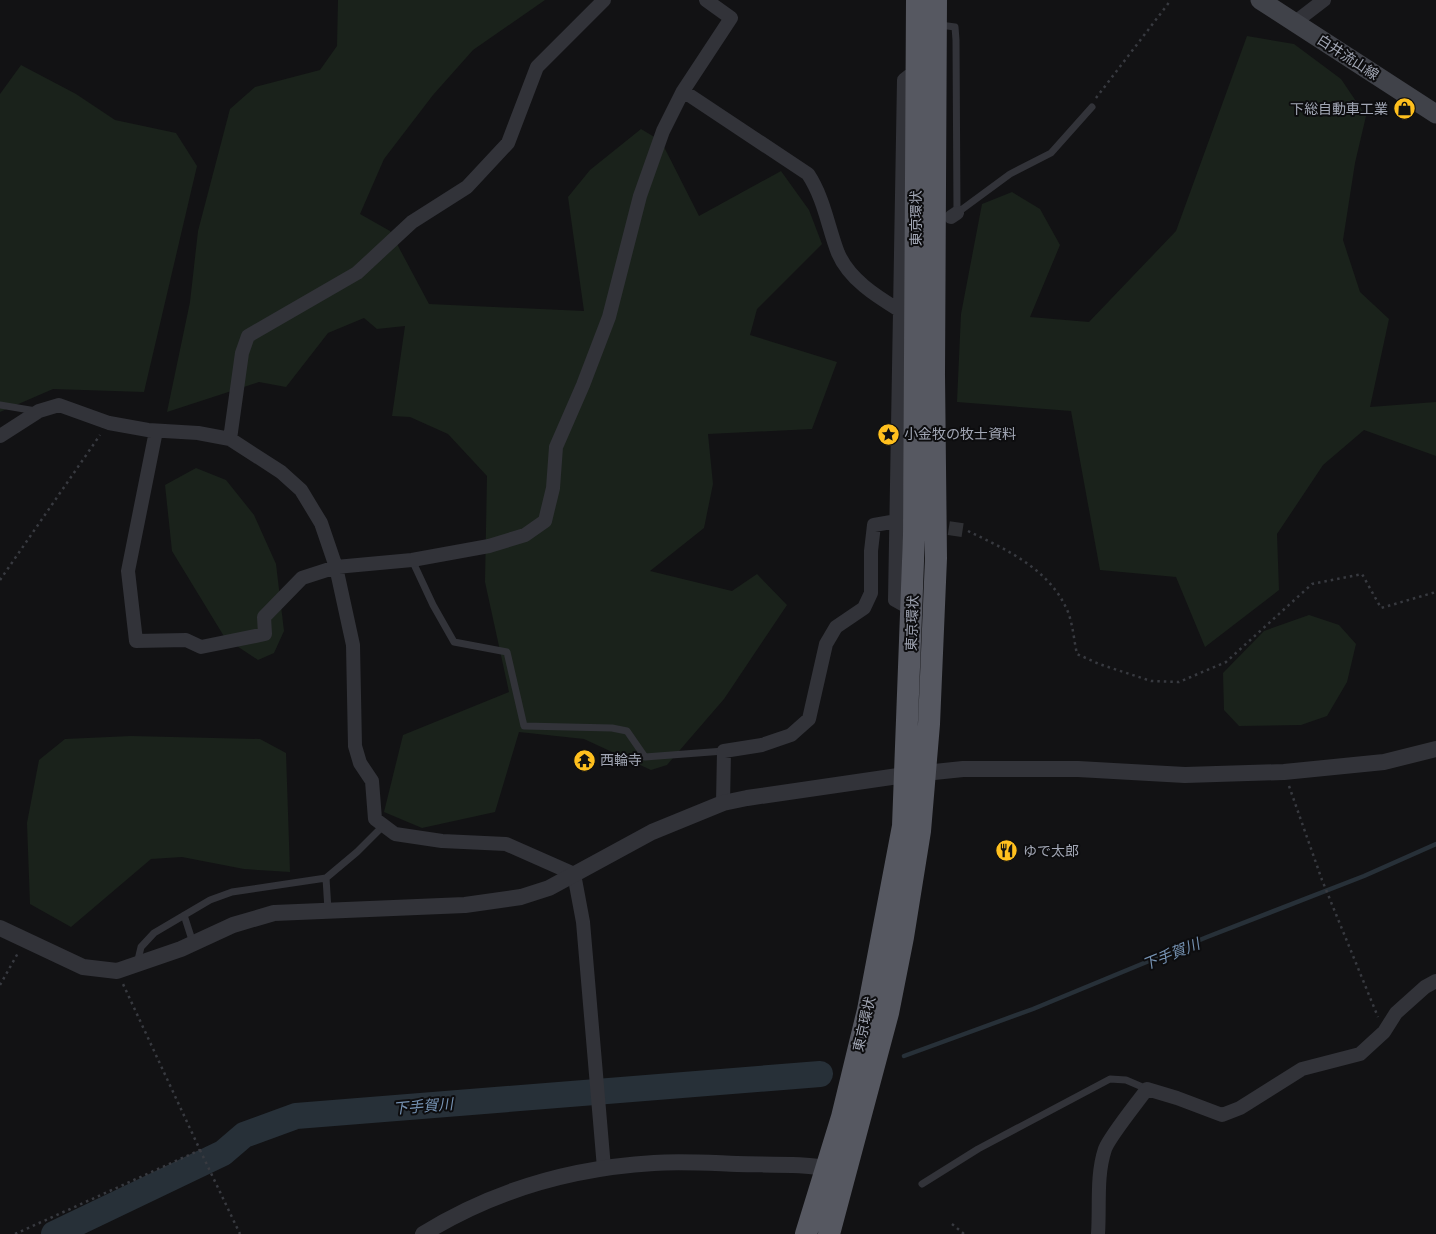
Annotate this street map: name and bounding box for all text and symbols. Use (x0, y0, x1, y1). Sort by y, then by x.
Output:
street label: 白井流山線 (1314, 30, 1382, 84)
shop icon: 下総自動車工業 (1392, 97, 1416, 121)
place label: 下総自動車工業 (1290, 100, 1388, 118)
street label: 東京環状 (907, 190, 925, 246)
place icon: 小金牧の牧士資料 (876, 422, 900, 446)
place label: 小金牧の牧士資料 (904, 425, 1016, 443)
street label: 東京環状 (902, 595, 922, 651)
temple icon: 西輪寺 (572, 748, 596, 772)
place label: 西輪寺 (600, 751, 642, 769)
restaurant icon: ゆで太郎 (995, 839, 1019, 863)
place label: ゆで太郎 (1023, 842, 1079, 860)
water label: 下手賀川 (1140, 933, 1204, 974)
street label: 東京環状 (849, 995, 879, 1053)
water label: 下手賀川 (392, 1094, 456, 1118)

